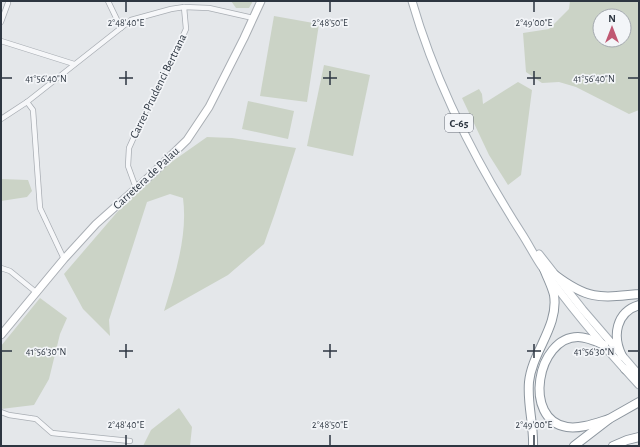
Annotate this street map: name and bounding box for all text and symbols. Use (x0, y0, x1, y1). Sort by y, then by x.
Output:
north arrow (592, 8, 632, 48)
text: N (608, 13, 616, 24)
text: 2°48'40"E (108, 18, 144, 28)
text: 2°48'50"E (312, 18, 348, 28)
text: 2°49'00"E (516, 18, 553, 28)
street label: Carrer Prudenci Bertrana (127, 31, 189, 140)
text: 41°56'40"N (25, 74, 67, 84)
text: 41°56'40"N (573, 74, 615, 84)
road number: C-65 (445, 114, 473, 132)
street label: Carretera de Palau (111, 145, 181, 211)
text: 41°56'30"N (26, 347, 66, 357)
text: 41°56'30"N (574, 347, 614, 357)
text: 2°48'40"E (108, 420, 144, 430)
text: 2°48'50"E (312, 420, 348, 430)
text: 2°49'00"E (516, 420, 553, 430)

